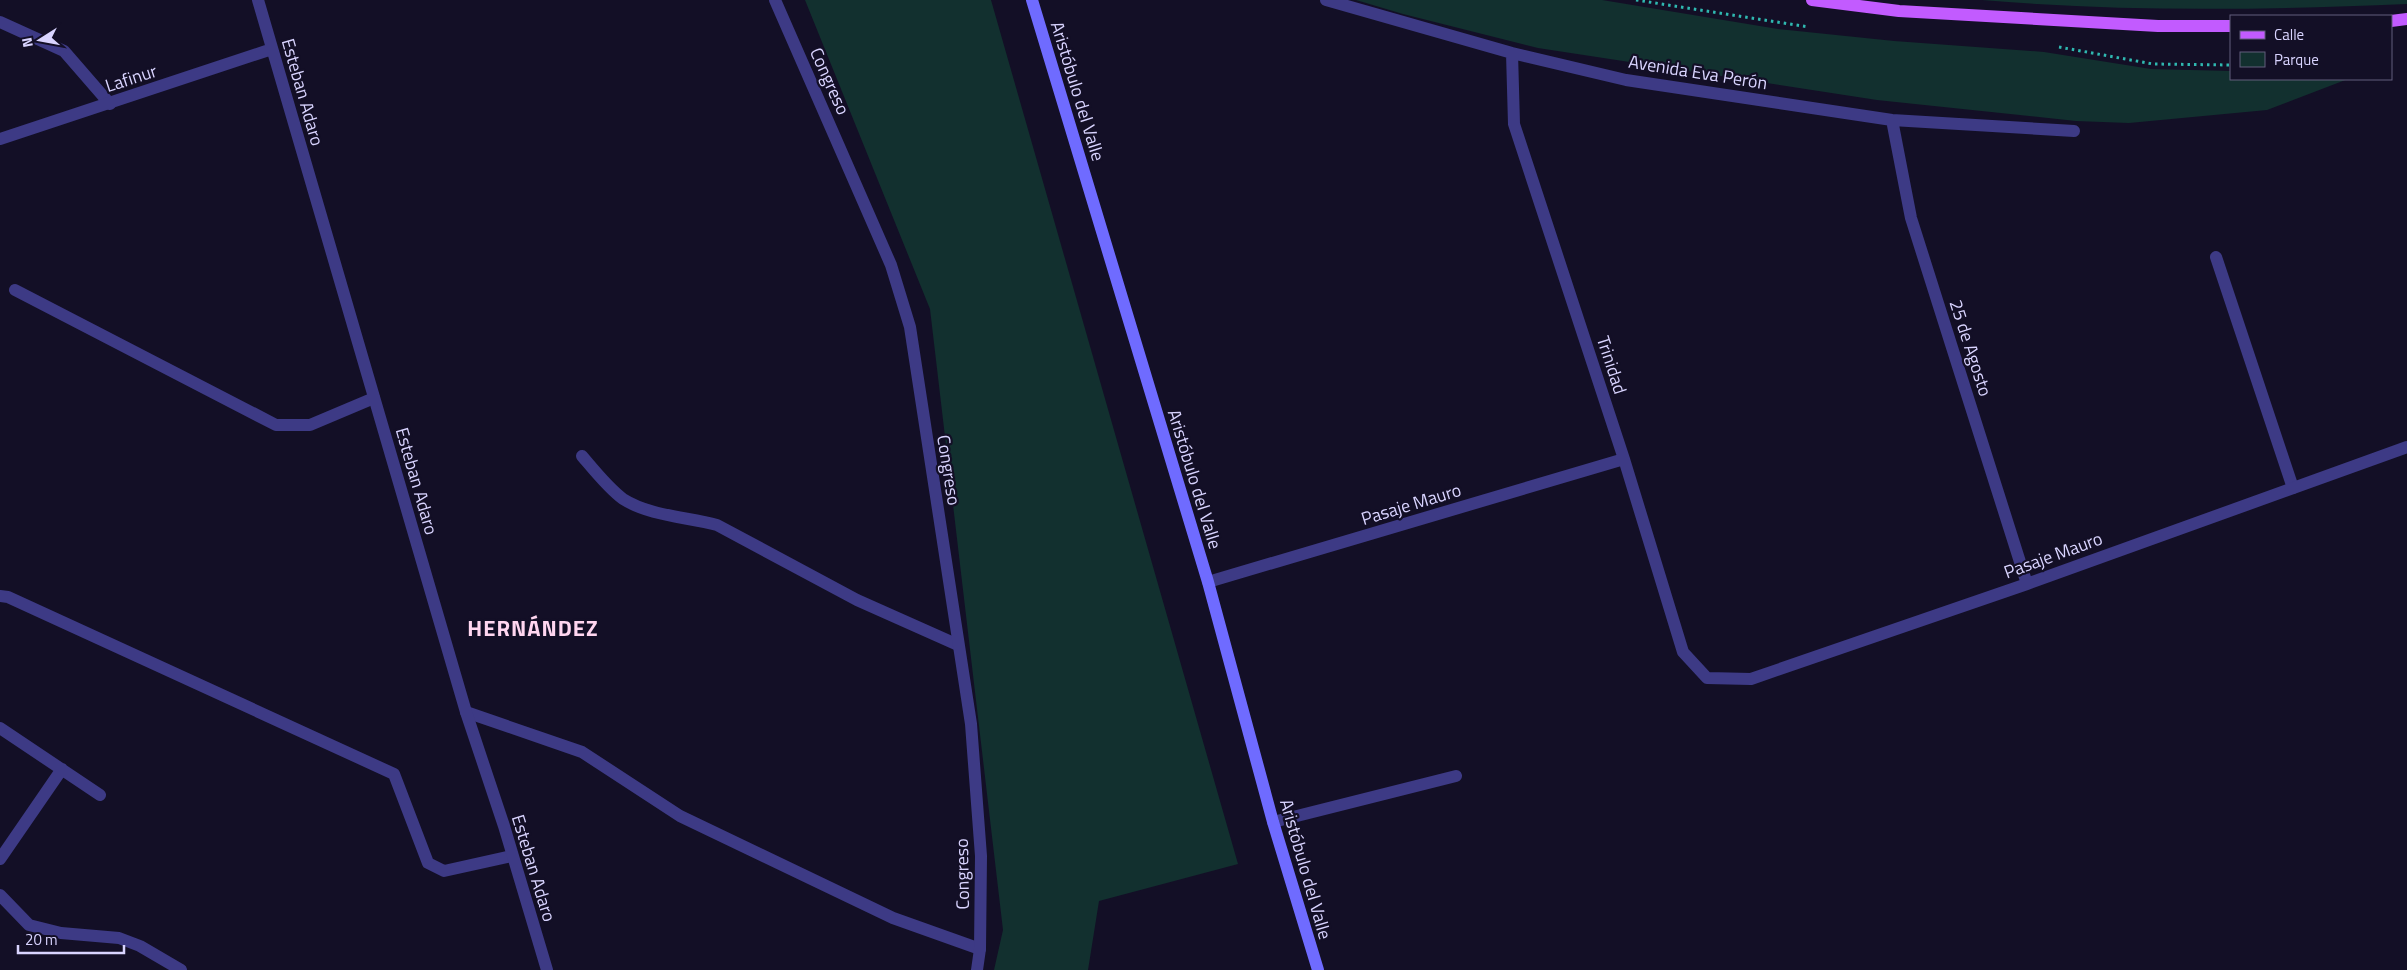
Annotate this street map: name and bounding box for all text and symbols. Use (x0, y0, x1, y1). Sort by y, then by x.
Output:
north arrow (15, 15, 65, 65)
legend (2230, 15, 2392, 80)
street label: Aristóbulo del Valle (1044, 18, 1112, 164)
text: Calle (2274, 23, 2304, 46)
street label: Esteban Adaro (275, 35, 331, 149)
text: N (16, 36, 38, 49)
street label: Congreso (803, 43, 857, 119)
street label: Avenida Eva Perón (1627, 48, 1769, 96)
text: Parque (2274, 48, 2319, 71)
street label: Lafinur (102, 57, 160, 99)
street label: 25 de Agosto (1943, 296, 1999, 400)
street label: Trinidad (1590, 332, 1634, 398)
street label: Aristóbulo del Valle (1161, 406, 1229, 552)
street label: Esteban Adaro (389, 424, 445, 538)
street label: Congreso (930, 433, 968, 507)
street label: Pasaje Mauro (1358, 476, 1464, 532)
street label: Pasaje Mauro (2000, 525, 2106, 585)
district label: HERNÁNDEZ (467, 611, 599, 645)
street label: Aristóbulo del Valle (1273, 796, 1339, 942)
street label: Esteban Adaro (505, 811, 563, 925)
street label: Congreso (948, 838, 976, 910)
scale bar (18, 922, 124, 954)
text: 20 m (25, 928, 58, 951)

